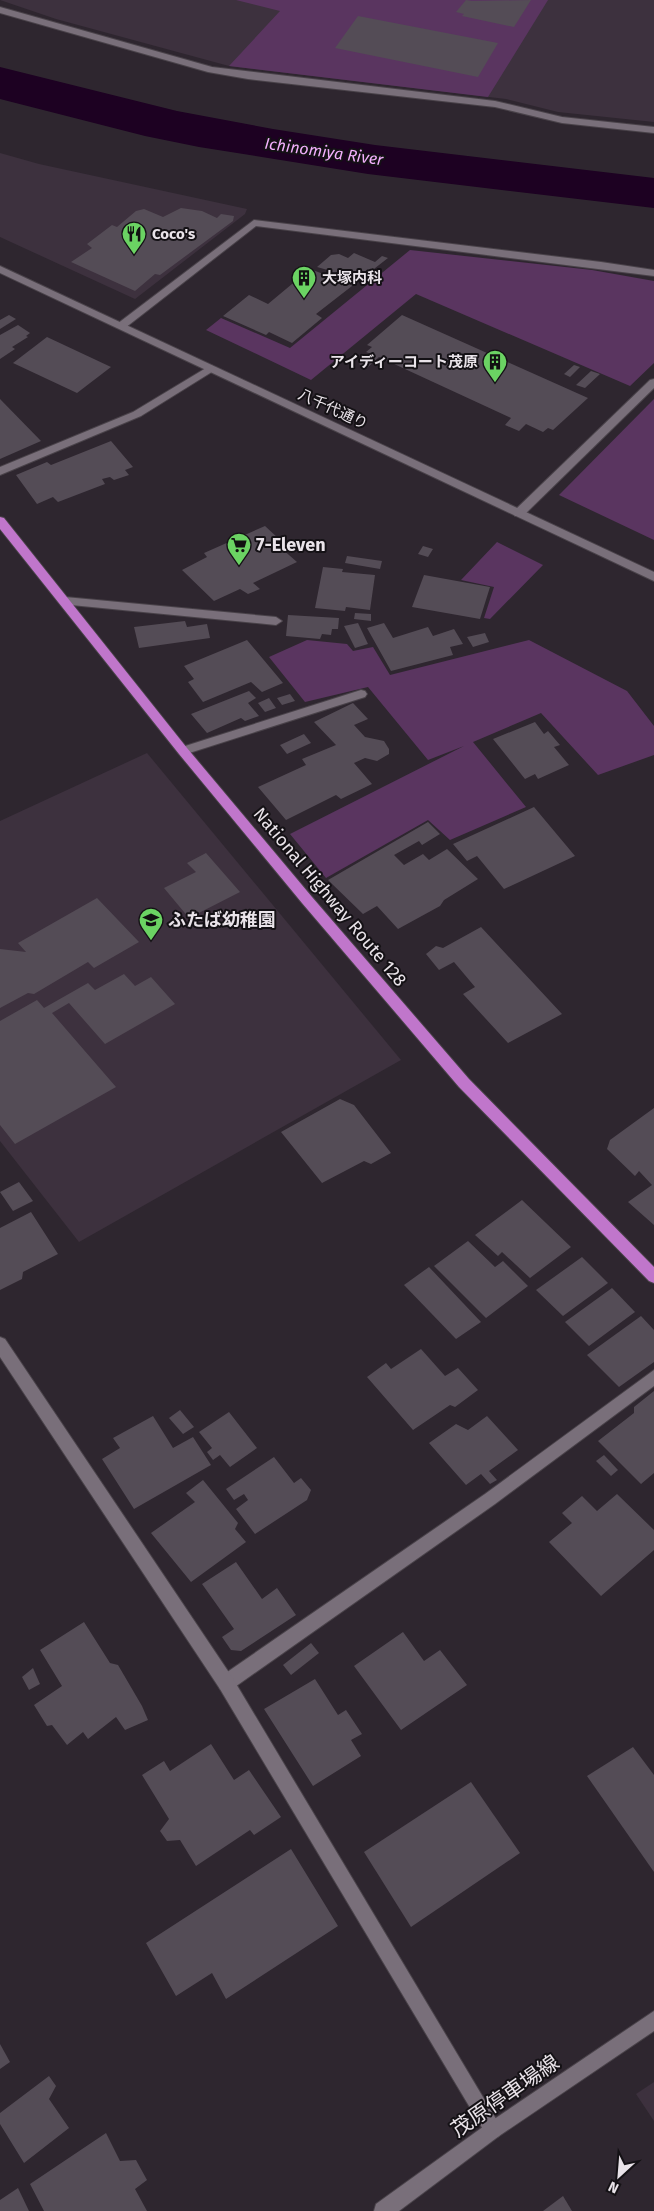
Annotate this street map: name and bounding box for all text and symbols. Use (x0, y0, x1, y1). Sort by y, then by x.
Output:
water label: Ichinomiya River (263, 134, 385, 169)
restaurant icon: Coco's (121, 221, 147, 255)
place label: Coco's (152, 225, 195, 243)
building icon: 大塚内科 (291, 265, 317, 299)
place label: 大塚内科 (322, 269, 382, 287)
building icon: アイディーコート茂原 (482, 349, 508, 383)
place label: アイディーコート茂原 (330, 353, 478, 371)
street label: 八千代通り (295, 385, 371, 433)
supermarket icon: 7-Eleven (226, 532, 252, 566)
place label: 7-Eleven (256, 534, 326, 556)
street label: National Highway Route 128 (249, 803, 411, 991)
school or university icon: ふたば幼稚園 (138, 907, 164, 941)
place label: ふたば幼稚園 (168, 909, 276, 931)
street label: 茂原停車場線 (446, 2049, 564, 2143)
north arrow (594, 2151, 644, 2201)
text: N (606, 2178, 621, 2197)

